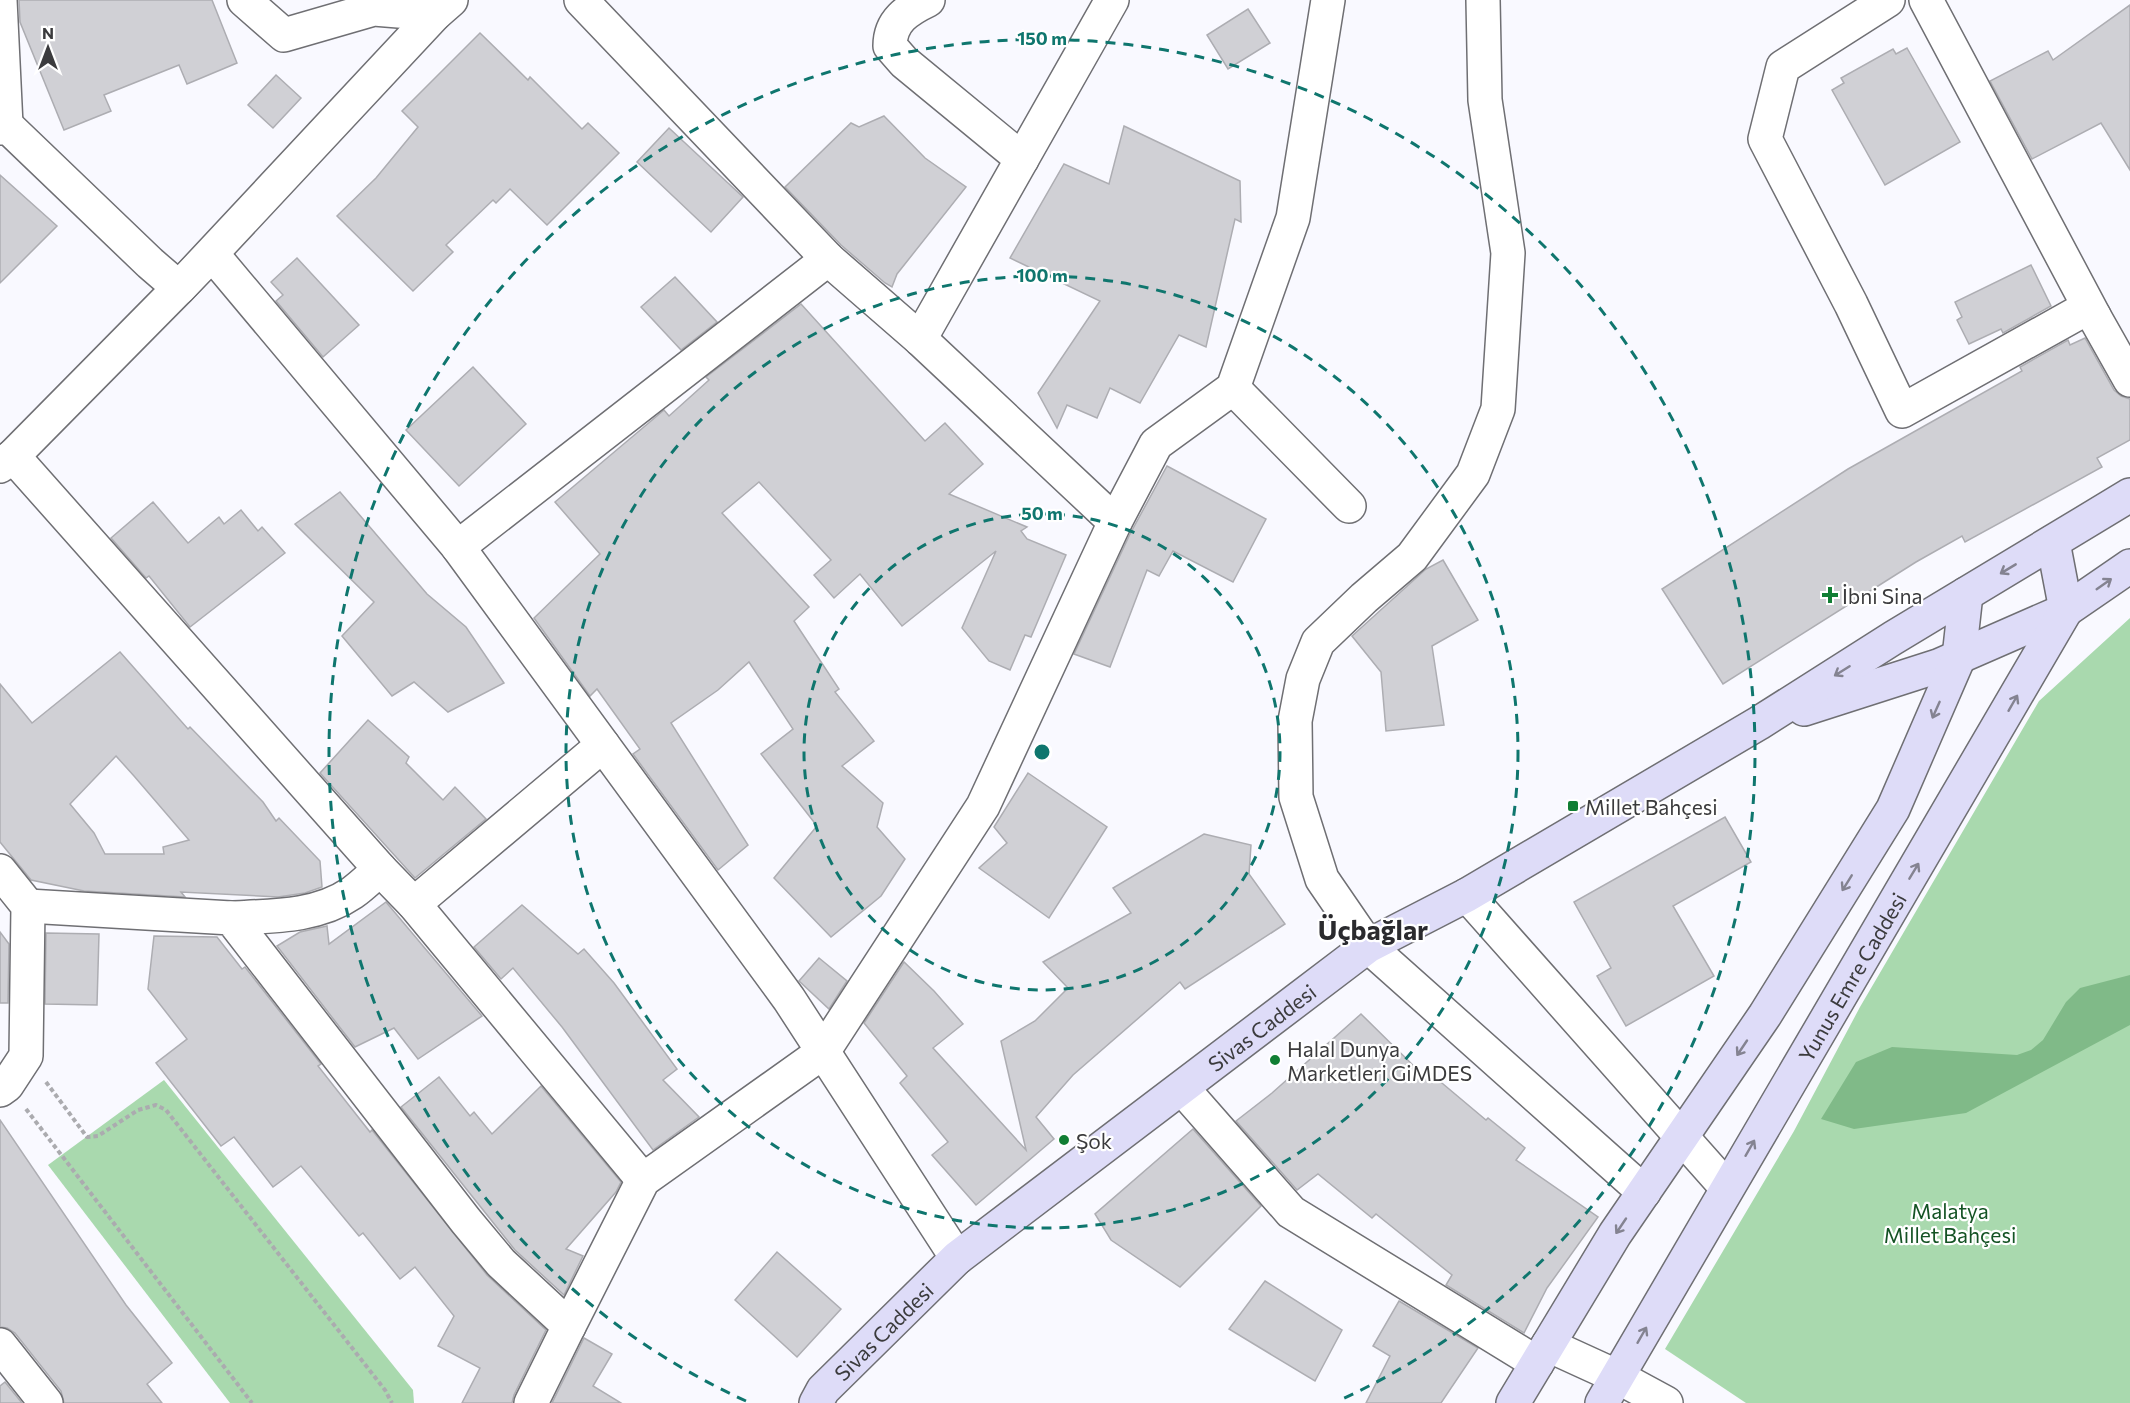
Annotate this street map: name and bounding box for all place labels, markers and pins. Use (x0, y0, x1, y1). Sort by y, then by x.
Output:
place label: İbni Sina (1842, 583, 1922, 608)
marker: İbni Sina (1823, 588, 1837, 602)
centre of rings (1032, 742, 1052, 762)
place label: Millet Bahçesi (1585, 794, 1718, 819)
marker: Millet Bahçesi (1566, 799, 1580, 813)
place label: Halal Dunya Marketleri GiMDES (1287, 1036, 1472, 1085)
marker: Halal Dunya Marketleri GiMDES (1268, 1053, 1282, 1067)
place label: Şok (1076, 1128, 1112, 1153)
marker: Şok (1057, 1133, 1071, 1147)

